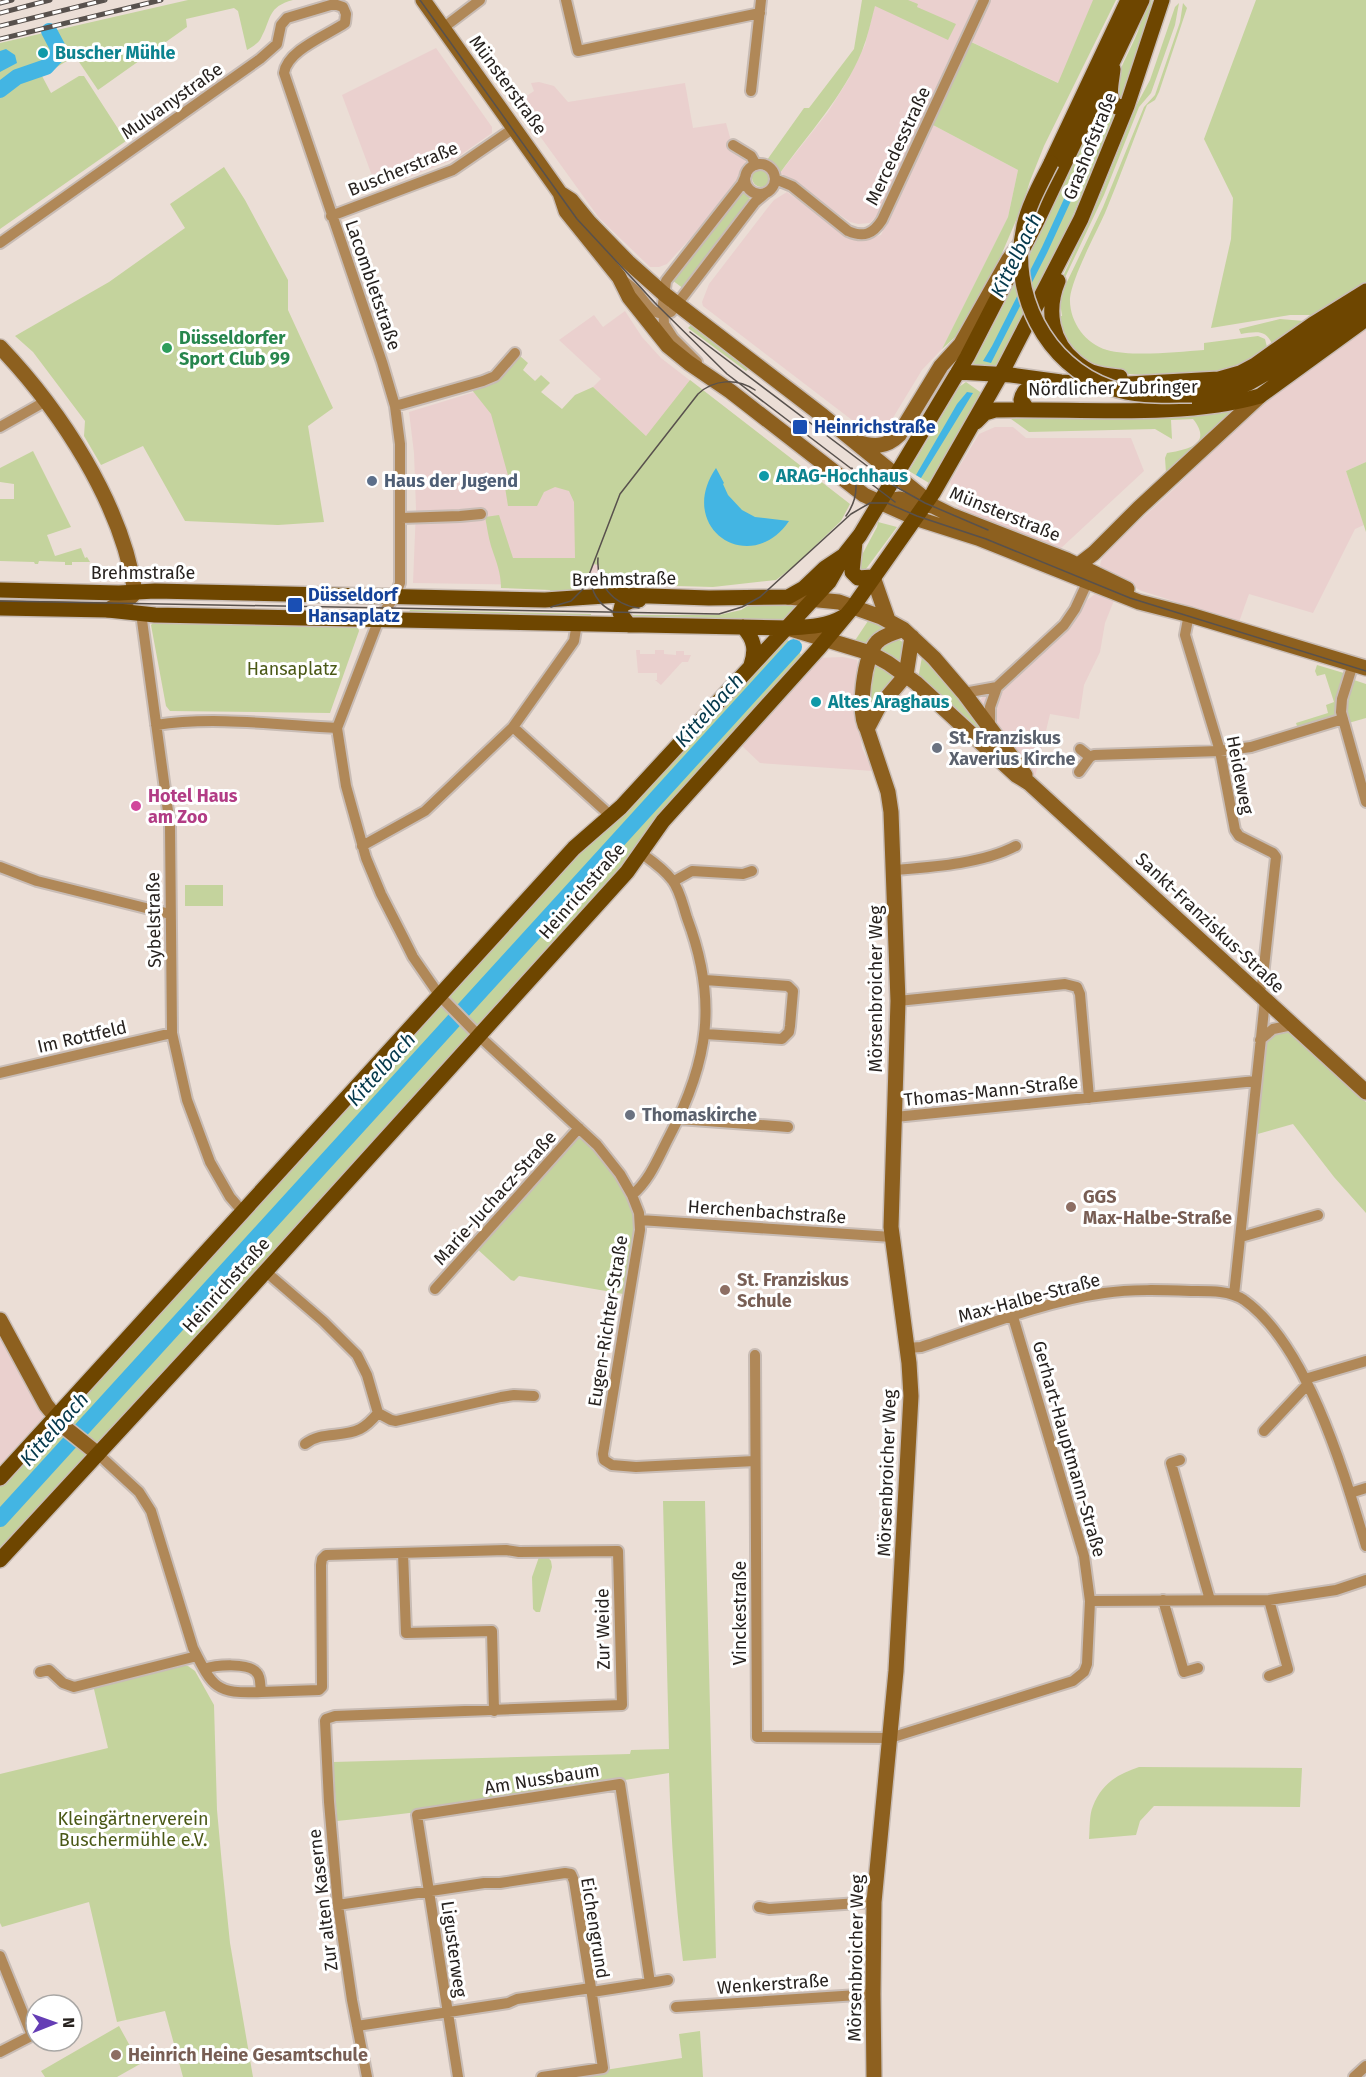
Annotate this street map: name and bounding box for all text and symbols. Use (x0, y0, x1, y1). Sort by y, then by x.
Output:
street label: Münsterstraße (465, 31, 551, 139)
place label: Buscher Mühle (55, 42, 176, 64)
marker: Buscher Mühle (36, 46, 50, 60)
street label: Mulvanystraße (117, 58, 227, 144)
street label: Mercedesstraße (861, 83, 935, 209)
street label: Grashofstraße (1058, 89, 1122, 203)
street label: Buscherstraße (345, 137, 461, 201)
water label: Kittelbach (985, 209, 1047, 301)
street label: Lacombletstraße (340, 217, 406, 353)
place label: Düsseldorfer Sport Club 99 (179, 327, 290, 370)
marker: Düsseldorfer Sport Club 99 (160, 341, 174, 355)
street label: Nördlicher Zubringer (1028, 376, 1198, 400)
place label: Heinrichstraße (814, 416, 936, 438)
marker: Heinrichstraße (791, 418, 809, 436)
place label: ARAG-Hochhaus (775, 465, 908, 487)
marker: ARAG-Hochhaus (757, 469, 771, 483)
place label: Haus der Jugend (384, 470, 518, 492)
marker: Haus der Jugend (365, 474, 379, 488)
street label: Münsterstraße (946, 482, 1064, 546)
street label: Brehmstraße (91, 562, 195, 584)
street label: Brehmstraße (571, 567, 677, 591)
place label: Düsseldorf Hansaplatz (308, 584, 400, 627)
marker: Düsseldorf Hansaplatz (286, 596, 304, 614)
park label: Hansaplatz (247, 658, 337, 680)
water label: Kittelbach (670, 668, 748, 752)
place label: Altes Araghaus (827, 691, 950, 713)
marker: Altes Araghaus (809, 695, 823, 709)
place label: St. Franziskus Xaverius Kirche (948, 727, 1076, 770)
street label: Heideweg (1222, 734, 1259, 817)
marker: St. Franziskus Xaverius Kirche (930, 741, 944, 755)
place label: Hotel Haus am Zoo (148, 785, 238, 828)
marker: Hotel Haus am Zoo (129, 799, 143, 813)
street label: Heinrichstraße (534, 838, 630, 944)
street label: Sankt-Franziskus-Straße (1131, 848, 1289, 998)
street label: Sybelstraße (142, 872, 166, 968)
street label: Mörsenbroicher Weg (865, 905, 887, 1073)
street label: Im Rottfeld (35, 1016, 129, 1058)
water label: Kittelbach (342, 1027, 420, 1111)
street label: Thomas-Mann-Straße (903, 1071, 1079, 1111)
place label: Thomaskirche (642, 1104, 757, 1126)
marker: Thomaskirche (623, 1108, 637, 1122)
street label: Marie-Juchacz-Straße (429, 1126, 561, 1270)
place label: GGS Max-Halbe-Straße (1083, 1186, 1232, 1229)
street label: Herchenbachstraße (687, 1195, 847, 1229)
marker: GGS Max-Halbe-Straße (1064, 1200, 1078, 1214)
street label: Heinrichstraße (178, 1233, 274, 1337)
street label: Eugen-Richter-Straße (584, 1234, 632, 1408)
street label: Max-Halbe-Straße (956, 1268, 1102, 1328)
place label: St. Franziskus Schule (737, 1269, 849, 1312)
marker: St. Franziskus Schule (718, 1283, 732, 1297)
street label: Gerhart-Hauptmann-Straße (1028, 1338, 1110, 1560)
water label: Kittelbach (15, 1387, 93, 1471)
street label: Mörsenbroicher Weg (873, 1388, 901, 1557)
street label: Vinckestraße (729, 1561, 751, 1665)
street label: Zur Weide (591, 1588, 615, 1670)
street label: Am Nussbaum (483, 1759, 601, 1799)
park label: Kleingärtnerverein Buschermühle e.V. (57, 1808, 209, 1851)
street label: Zur alten Kaserne (303, 1828, 343, 1972)
street label: Mörsenbroicher Weg (844, 1874, 868, 2042)
street label: Eichengrund (576, 1876, 614, 1980)
street label: Ligusterweg (436, 1899, 472, 1999)
street label: Wenkerstraße (716, 1969, 830, 1999)
north arrow (24, 1993, 84, 2053)
text: N (59, 2017, 78, 2028)
place label: Heinrich Heine Gesamtschule (128, 2044, 368, 2066)
marker: Heinrich Heine Gesamtschule (109, 2048, 123, 2062)

